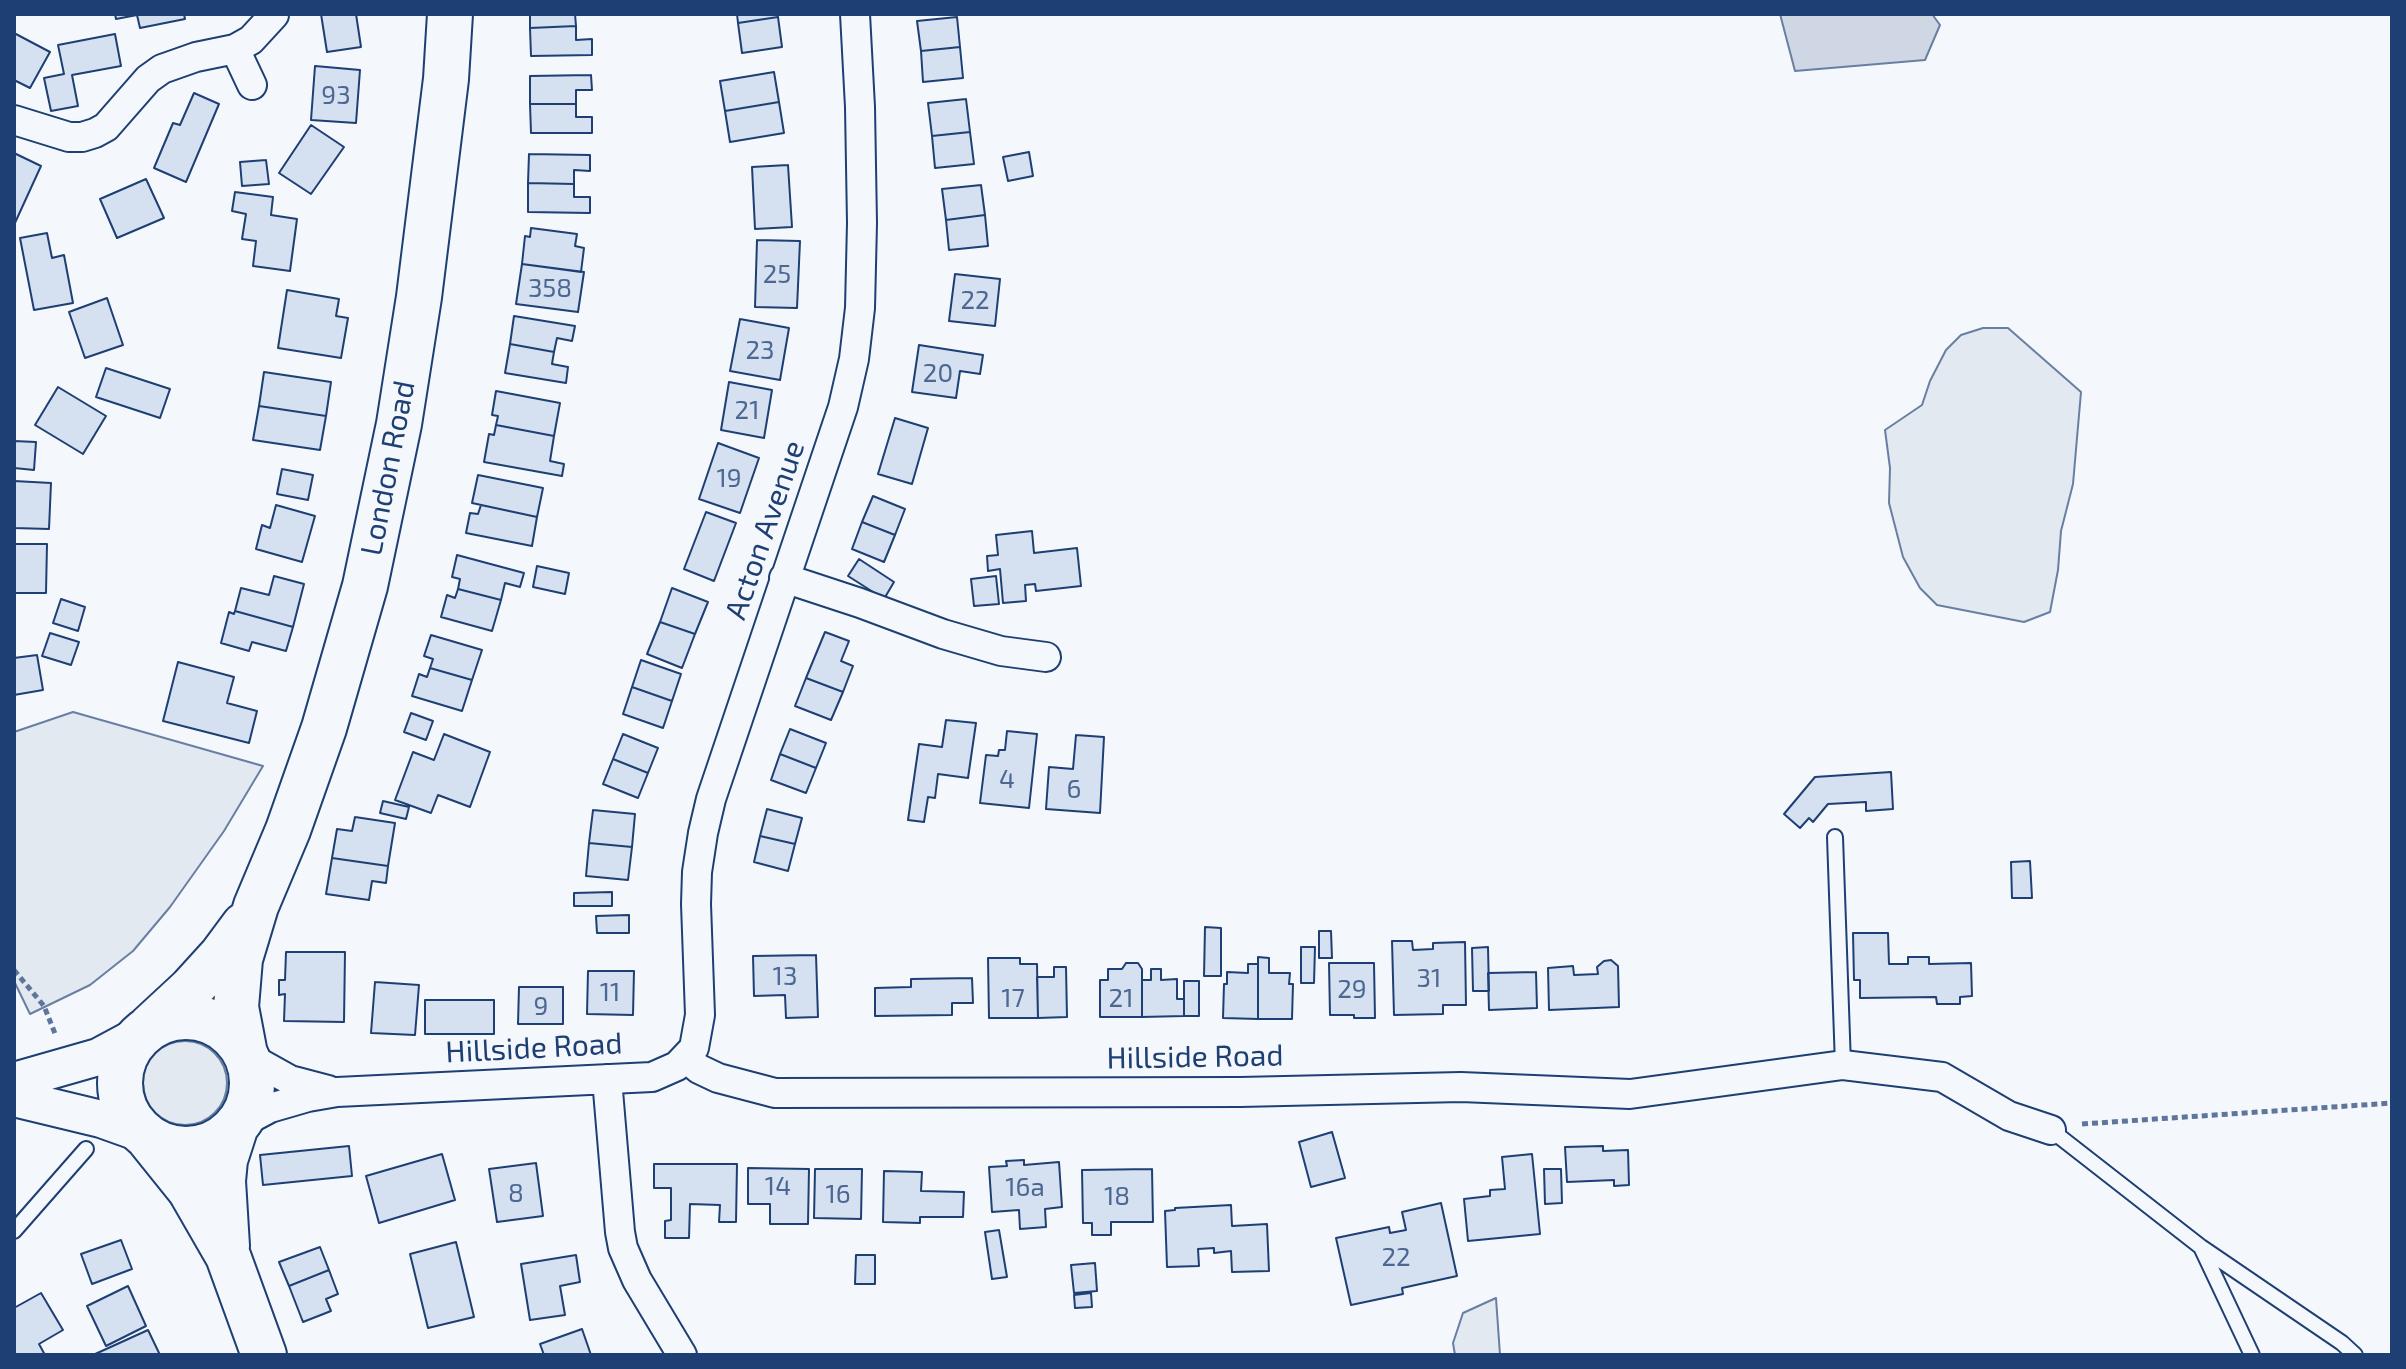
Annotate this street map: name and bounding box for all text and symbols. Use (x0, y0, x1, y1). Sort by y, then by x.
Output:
house number: 93 (321, 79, 351, 111)
house number: 25 (763, 258, 791, 290)
house number: 358 (528, 272, 572, 304)
house number: 22 (960, 284, 990, 316)
house number: 23 (745, 334, 775, 366)
house number: 20 (923, 357, 953, 389)
street label: London Road (353, 378, 423, 558)
house number: 21 (735, 394, 759, 426)
street label: Acton Avenue (718, 436, 812, 624)
house number: 19 (716, 462, 742, 494)
house number: 4 (999, 763, 1015, 795)
house number: 6 (1067, 773, 1081, 805)
house number: 13 (773, 960, 797, 992)
house number: 31 (1417, 962, 1441, 994)
house number: 29 (1337, 973, 1367, 1005)
house number: 11 (600, 976, 620, 1008)
house number: 17 (1001, 982, 1025, 1014)
house number: 21 (1109, 982, 1133, 1014)
house number: 9 (534, 990, 548, 1022)
street label: Hillside Road (445, 1025, 623, 1071)
street label: Hillside Road (1106, 1037, 1284, 1077)
house number: 14 (765, 1170, 791, 1202)
house number: 16a (1005, 1171, 1045, 1203)
house number: 8 (508, 1177, 524, 1209)
house number: 16 (825, 1178, 851, 1210)
house number: 18 (1104, 1180, 1130, 1212)
house number: 22 (1381, 1241, 1411, 1273)

